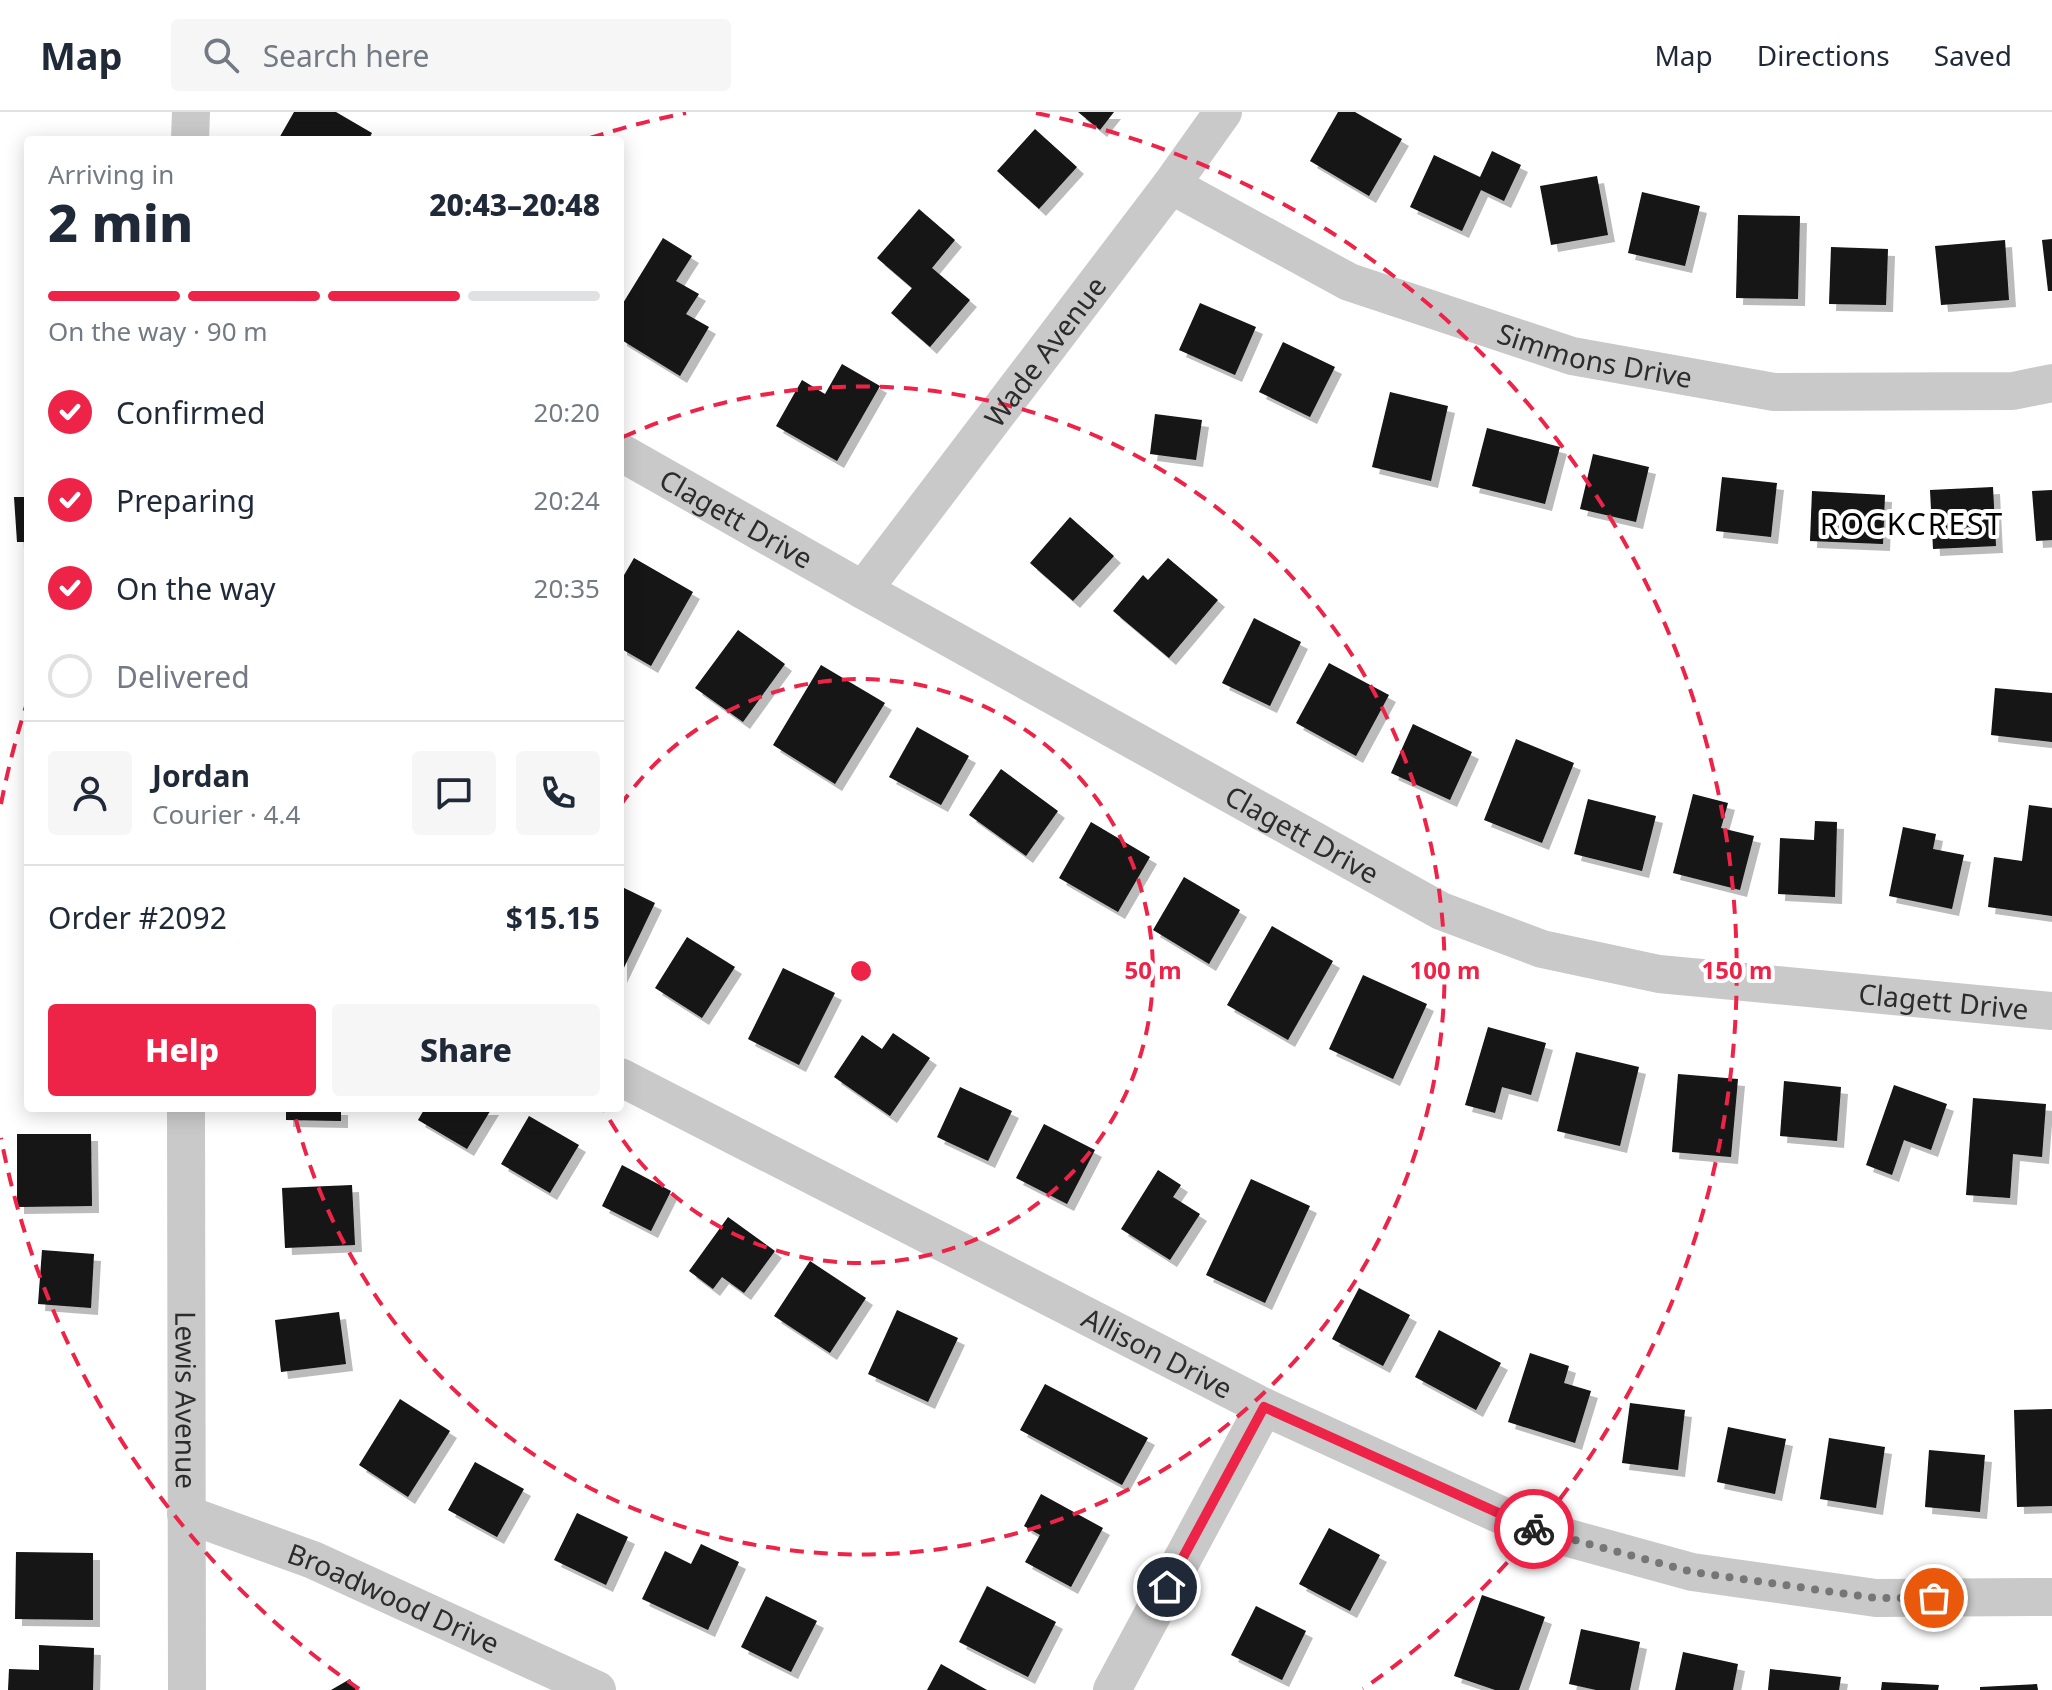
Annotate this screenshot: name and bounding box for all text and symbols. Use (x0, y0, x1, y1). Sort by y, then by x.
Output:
search box (171, 19, 731, 91)
text: Map (40, 29, 123, 81)
icon: search (199, 33, 243, 77)
text: Search here (263, 35, 430, 76)
text: Map (1654, 36, 1713, 74)
text: Directions (1757, 36, 1890, 74)
text: Saved (1934, 36, 2012, 74)
text: Arriving in (48, 156, 174, 192)
text: 20:43–20:48 (429, 184, 600, 225)
text: 2 min (48, 186, 193, 257)
street label: Wade Avenue (975, 268, 1114, 434)
text: On the way · 90 m (48, 313, 268, 349)
street label: Simmons Drive (1493, 314, 1695, 396)
icon: check (48, 390, 92, 434)
text: Confirmed (116, 392, 266, 433)
text: 20:20 (534, 394, 600, 430)
street label: Clagett Drive (653, 460, 820, 577)
icon: check (48, 478, 92, 522)
text: Preparing (116, 480, 255, 521)
text: 20:24 (534, 482, 600, 518)
district label: ROCKCREST (1820, 503, 2004, 544)
icon: check (48, 566, 92, 610)
text: On the way (116, 568, 276, 609)
text: 20:35 (534, 570, 600, 606)
text: Delivered (116, 656, 250, 697)
button: person (48, 751, 132, 835)
button: chat (412, 751, 496, 835)
button: phone (516, 751, 600, 835)
text: Jordan (152, 755, 250, 796)
street label: Clagett Drive (1219, 776, 1386, 892)
text: Courier · 4.4 (152, 796, 300, 832)
text: Order #2092 (48, 897, 227, 938)
text: $15.15 (506, 897, 600, 938)
text: 50 m (1124, 953, 1182, 986)
text: 100 m (1410, 953, 1480, 986)
text: 150 m (1702, 953, 1772, 986)
centre of rings (847, 957, 875, 985)
street label: Clagett Drive (1857, 974, 2030, 1028)
button: Help (48, 1004, 316, 1096)
button: Share (332, 1004, 600, 1096)
street label: Allison Drive (1076, 1298, 1239, 1407)
street label: Lewis Avenue (167, 1311, 206, 1489)
courier (1494, 1489, 1574, 1569)
icon: bike (1512, 1507, 1556, 1551)
street label: Broadwood Drive (283, 1533, 506, 1662)
pin (1133, 1553, 1201, 1621)
pin (1900, 1564, 1968, 1632)
icon: home (1145, 1565, 1189, 1609)
icon: bag (1912, 1576, 1956, 1620)

